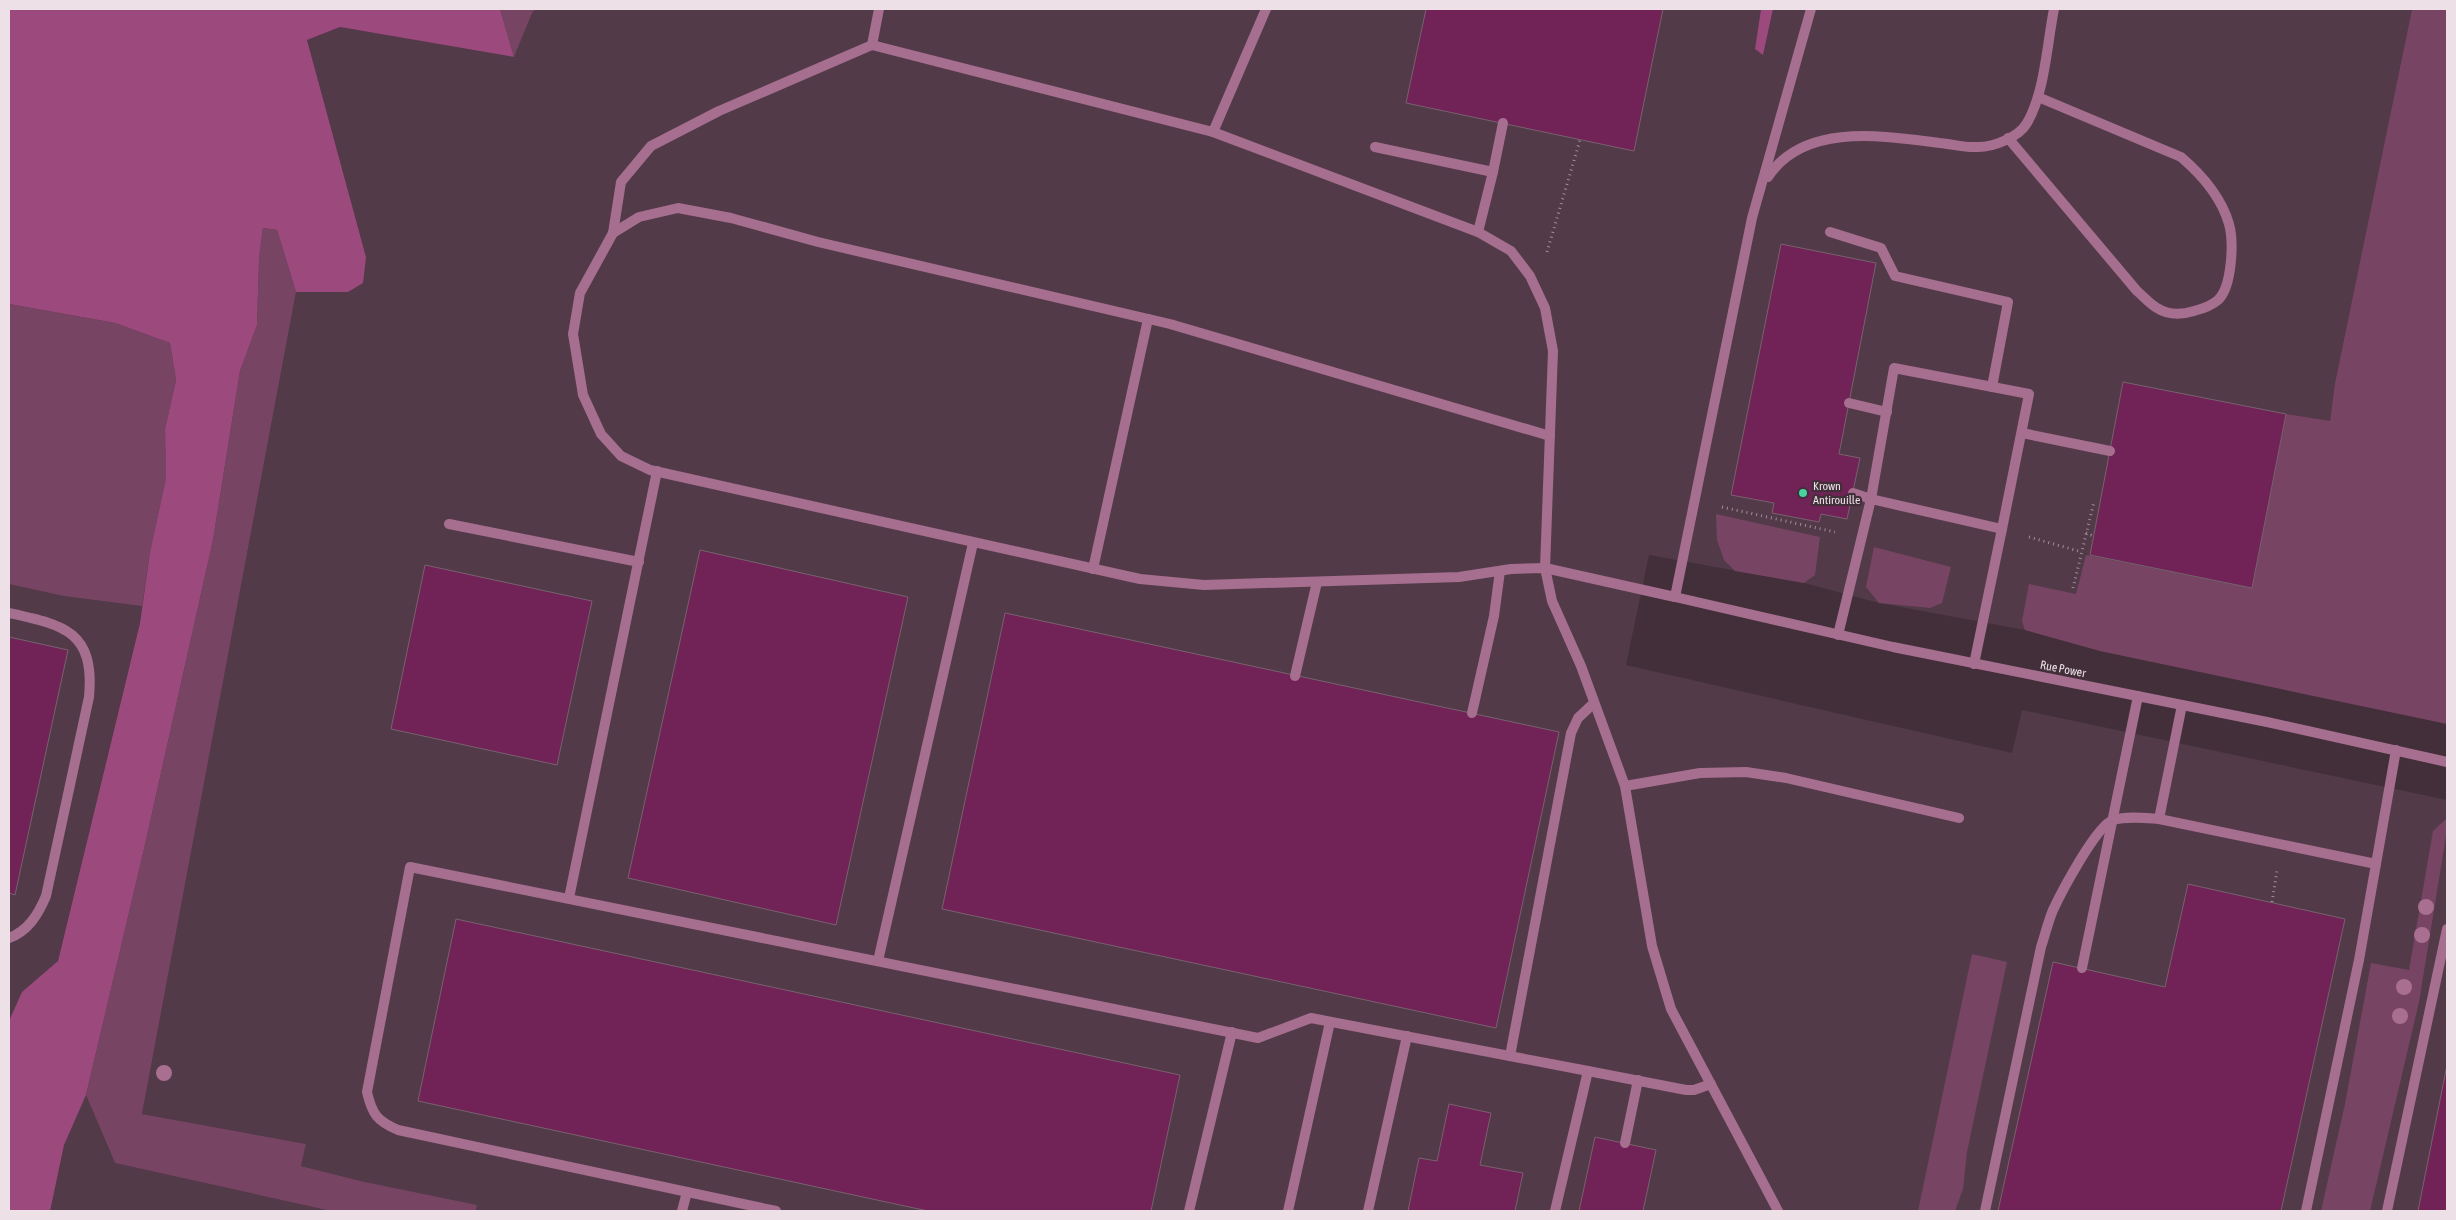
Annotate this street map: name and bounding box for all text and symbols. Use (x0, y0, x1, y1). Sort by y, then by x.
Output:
place label: Krown Antirouille (1813, 479, 1860, 507)
marker: Krown Antirouille (1797, 487, 1809, 499)
street label: Rue Power (2039, 658, 2087, 680)

